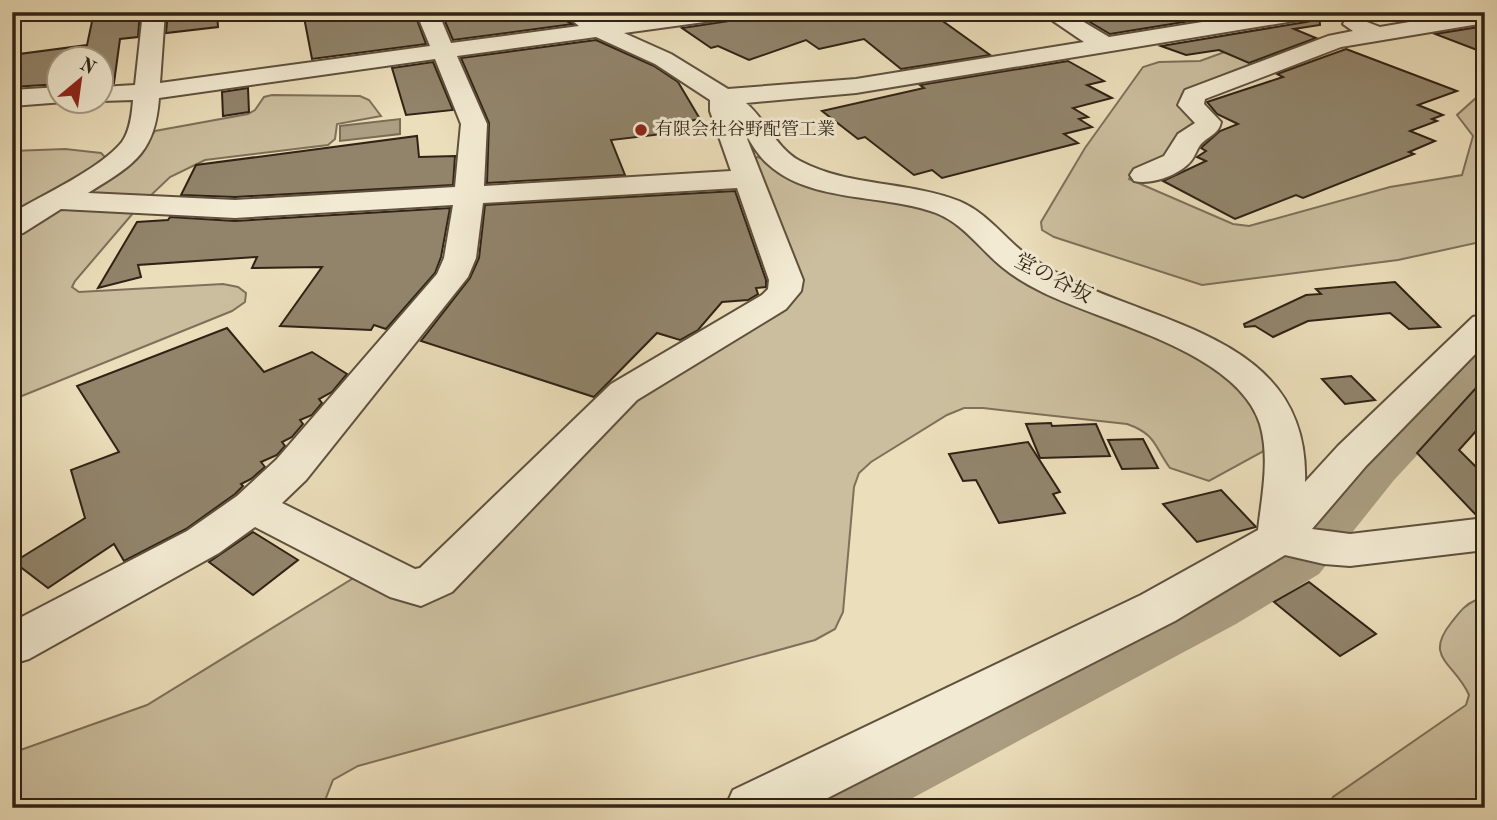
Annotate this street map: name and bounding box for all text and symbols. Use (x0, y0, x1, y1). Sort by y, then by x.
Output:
north arrow (46, 46, 116, 116)
text: N (76, 55, 98, 79)
place label: 有限会社谷野配管工業 (655, 119, 835, 139)
marker: 有限会社谷野配管工業 (633, 122, 649, 138)
street label: 堂の谷坂 (1011, 249, 1096, 307)

